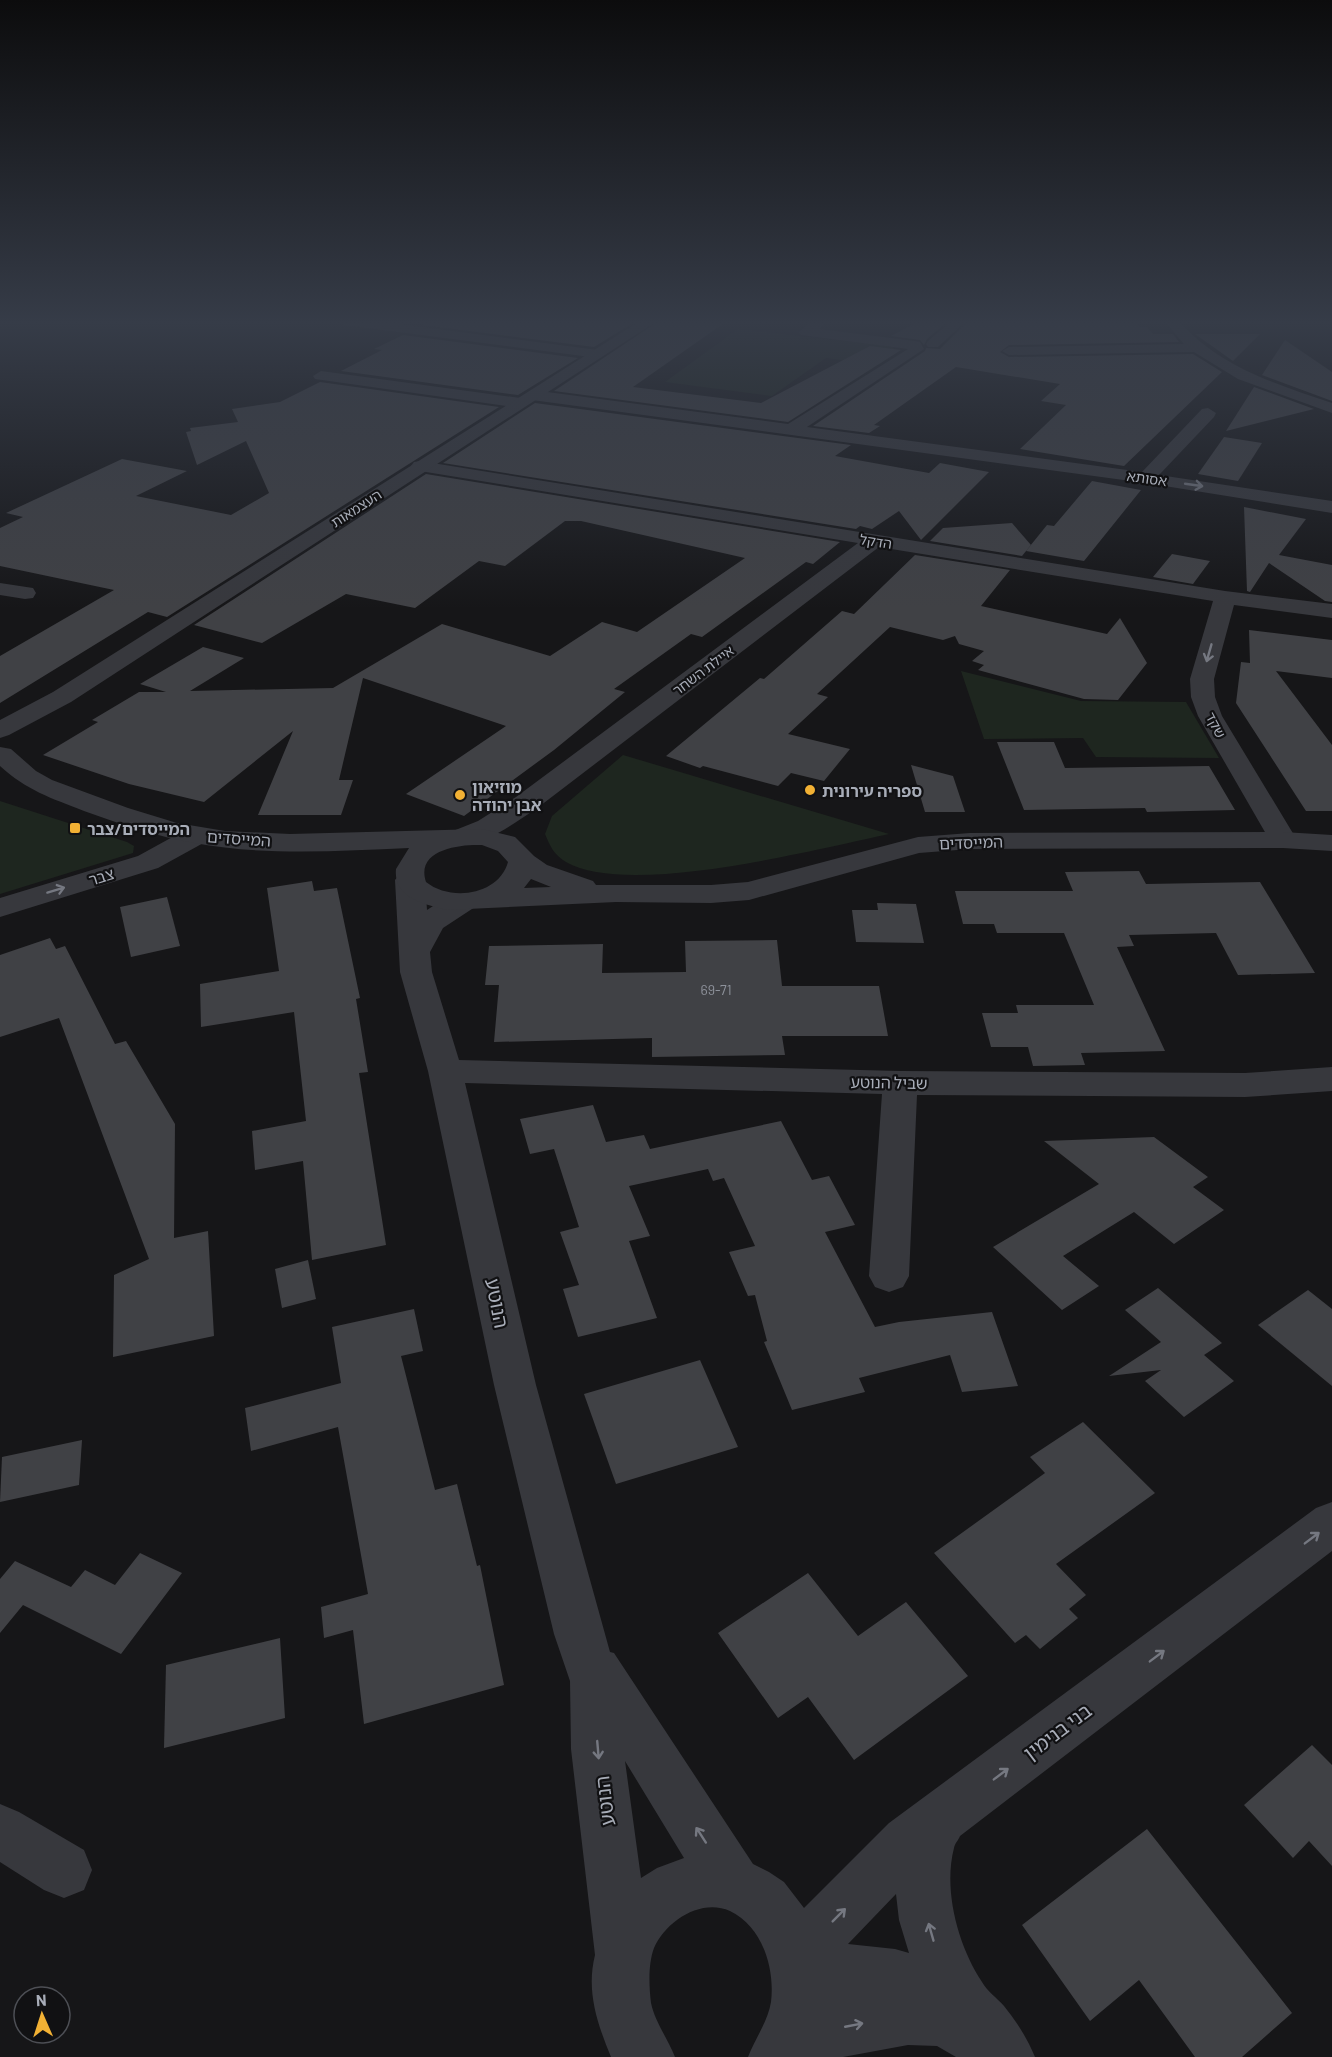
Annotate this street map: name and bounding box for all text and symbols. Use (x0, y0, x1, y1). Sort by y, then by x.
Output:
street label: אסותא (1126, 467, 1168, 489)
one-way arrow (1183, 479, 1203, 490)
street label: העצמאות (328, 485, 384, 531)
street label: הדקל (859, 530, 893, 552)
street label: איילת השחר (669, 641, 737, 698)
one-way arrow (1203, 643, 1214, 662)
street label: שקד (1202, 709, 1230, 741)
place label: מוזיאון אבן יהודה (472, 777, 542, 814)
place label: ספריה עירונית (822, 781, 922, 800)
marker: ספריה עירונית (803, 783, 817, 797)
marker: מוזיאון אבן יהודה (453, 788, 467, 802)
place label: המייסדים/צבר (87, 819, 190, 838)
marker: המייסדים/צבר (68, 821, 82, 835)
street label: המייסדים (206, 826, 272, 850)
street label: המייסדים (939, 831, 1003, 853)
street label: צבר (86, 863, 116, 889)
one-way arrow (46, 884, 65, 895)
house number: 69-71 (700, 981, 732, 998)
street label: שביל הנוטע (850, 1072, 928, 1092)
street label: הנוטע (481, 1276, 515, 1330)
one-way arrow (1303, 1532, 1319, 1544)
one-way arrow (1148, 1650, 1164, 1662)
street label: בני בנימין (1018, 1698, 1096, 1764)
one-way arrow (593, 1739, 604, 1759)
one-way arrow (993, 1768, 1009, 1780)
street label: הנוטע (589, 1775, 619, 1827)
one-way arrow (694, 1827, 706, 1844)
one-way arrow (831, 1907, 846, 1922)
one-way arrow (925, 1923, 936, 1942)
north arrow (12, 1985, 72, 2045)
text: N (35, 1990, 47, 2009)
one-way arrow (844, 2019, 863, 2030)

